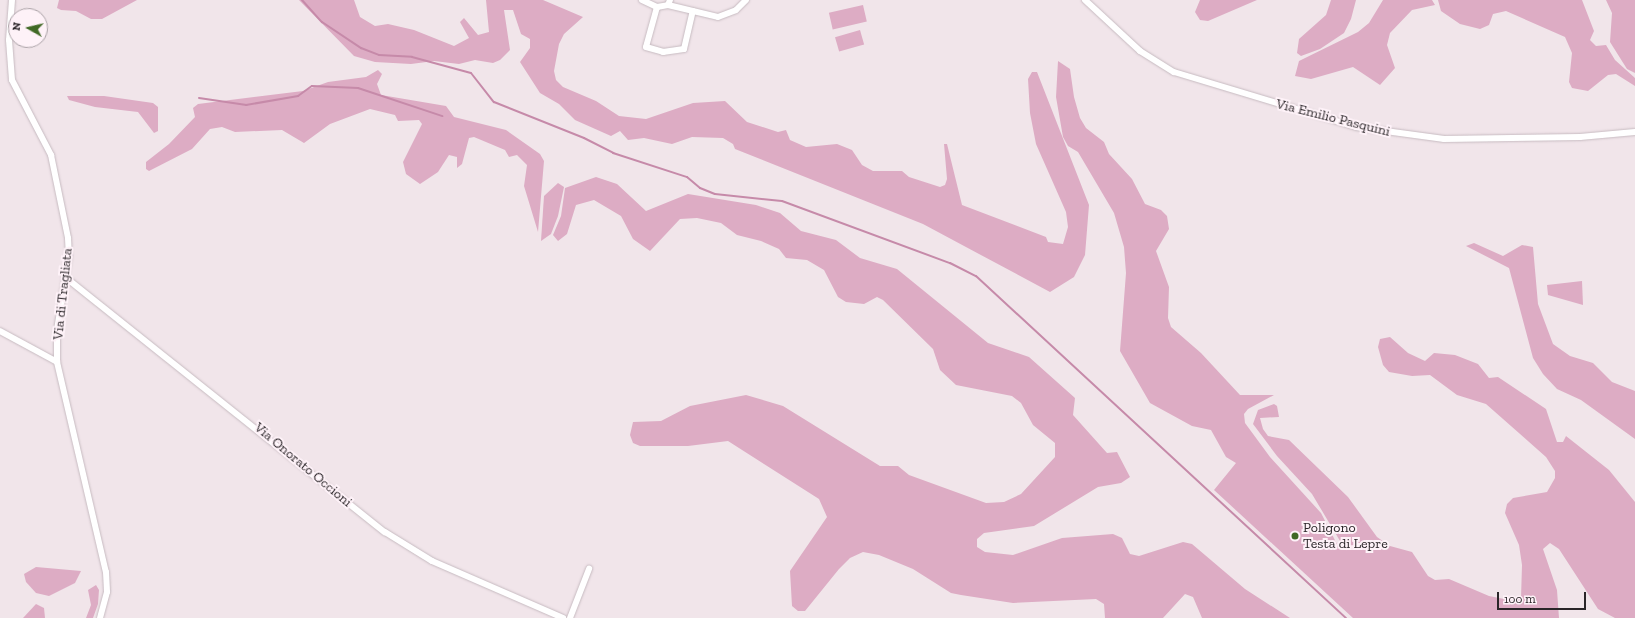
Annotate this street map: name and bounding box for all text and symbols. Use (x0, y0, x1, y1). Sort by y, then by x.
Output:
north arrow (8, 8, 48, 48)
text: N (10, 21, 24, 31)
street label: Via Emilio Pasquini (1274, 96, 1392, 140)
street label: Via di Tragliata (50, 247, 76, 341)
street label: Via Onorato Occioni (251, 419, 355, 511)
place label: Poligono Testa di Lepre (1303, 520, 1388, 552)
marker: Poligono Testa di Lepre (1290, 531, 1300, 541)
scale bar (1499, 584, 1588, 610)
text: 100 m (1504, 592, 1536, 606)

